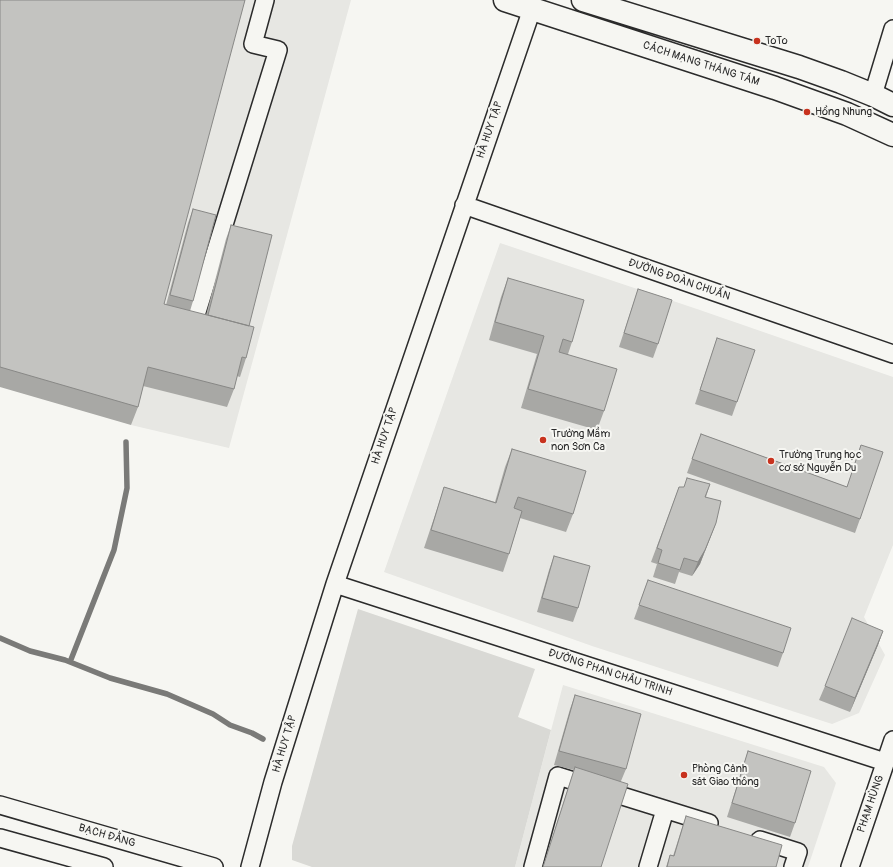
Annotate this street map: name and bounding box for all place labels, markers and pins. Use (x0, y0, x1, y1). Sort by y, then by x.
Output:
place label: ToTo (765, 34, 788, 48)
marker: ToTo (752, 36, 762, 46)
place label: Hồng Nhung (815, 105, 872, 119)
marker: Hồng Nhung (802, 107, 812, 117)
place label: Trường Mầm non Sơn Ca (551, 427, 610, 453)
marker: Trường Mầm non Sơn Ca (538, 435, 548, 445)
place label: Trường Trung học cơ sở Nguyễn Du (779, 448, 861, 474)
marker: Trường Trung học cơ sở Nguyễn Du (766, 456, 776, 466)
place label: Phòng Cảnh sát Giao thông (692, 762, 759, 788)
marker: Phòng Cảnh sát Giao thông (679, 770, 689, 780)

